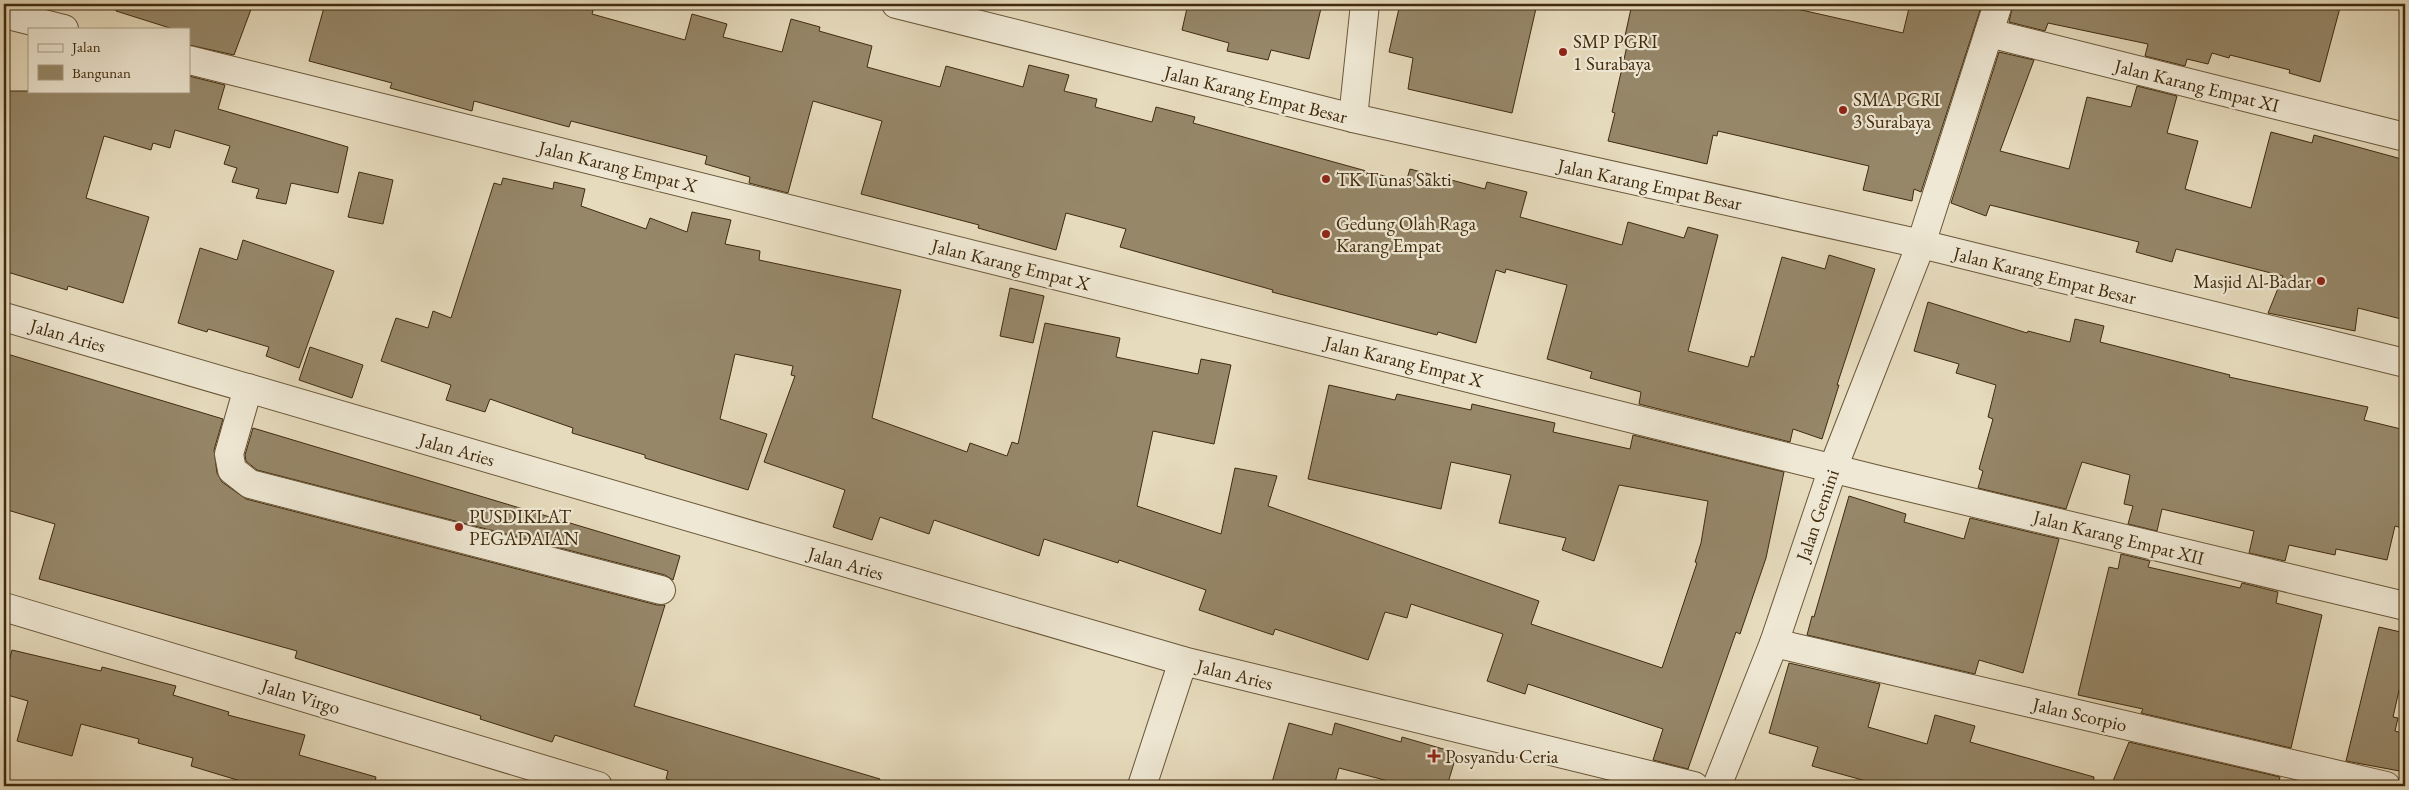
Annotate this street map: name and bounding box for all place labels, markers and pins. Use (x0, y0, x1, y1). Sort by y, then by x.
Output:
place label: SMP PGRI 1 Surabaya (1573, 29, 1658, 76)
marker: SMP PGRI 1 Surabaya (1557, 46, 1569, 58)
place label: SMA PGRI 3 Surabaya (1853, 87, 1941, 134)
marker: SMA PGRI 3 Surabaya (1837, 104, 1849, 116)
place label: TK Tunas Sakti (1336, 167, 1452, 192)
marker: TK Tunas Sakti (1320, 173, 1332, 185)
place label: Gedung Olah Raga Karang Empat (1336, 211, 1476, 258)
marker: Gedung Olah Raga Karang Empat (1320, 228, 1332, 240)
place label: Masjid Al-Badar (2193, 269, 2312, 294)
marker: Masjid Al-Badar (2315, 275, 2327, 287)
place label: PUSDIKLAT PEGADAIAN (469, 504, 579, 551)
marker: PUSDIKLAT PEGADAIAN (453, 521, 465, 533)
place label: Posyandu Ceria (1445, 744, 1559, 769)
marker: Posyandu Ceria (1427, 749, 1441, 763)

